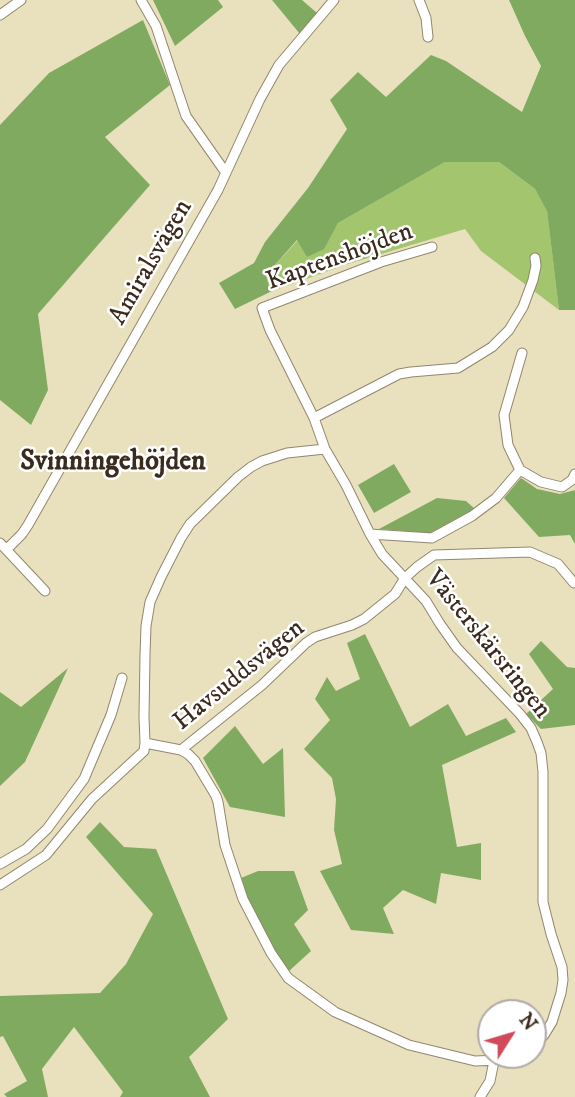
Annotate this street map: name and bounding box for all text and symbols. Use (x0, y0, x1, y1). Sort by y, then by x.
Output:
street label: Amiralsvägen (104, 195, 200, 331)
street label: Kaptenshöjden (263, 217, 417, 299)
district label: Svinningehöjden (20, 446, 206, 480)
street label: Västerskärsringen (417, 564, 557, 726)
street label: Havsuddsvägen (168, 614, 312, 738)
north arrow (477, 999, 547, 1069)
text: N (514, 1009, 541, 1035)

